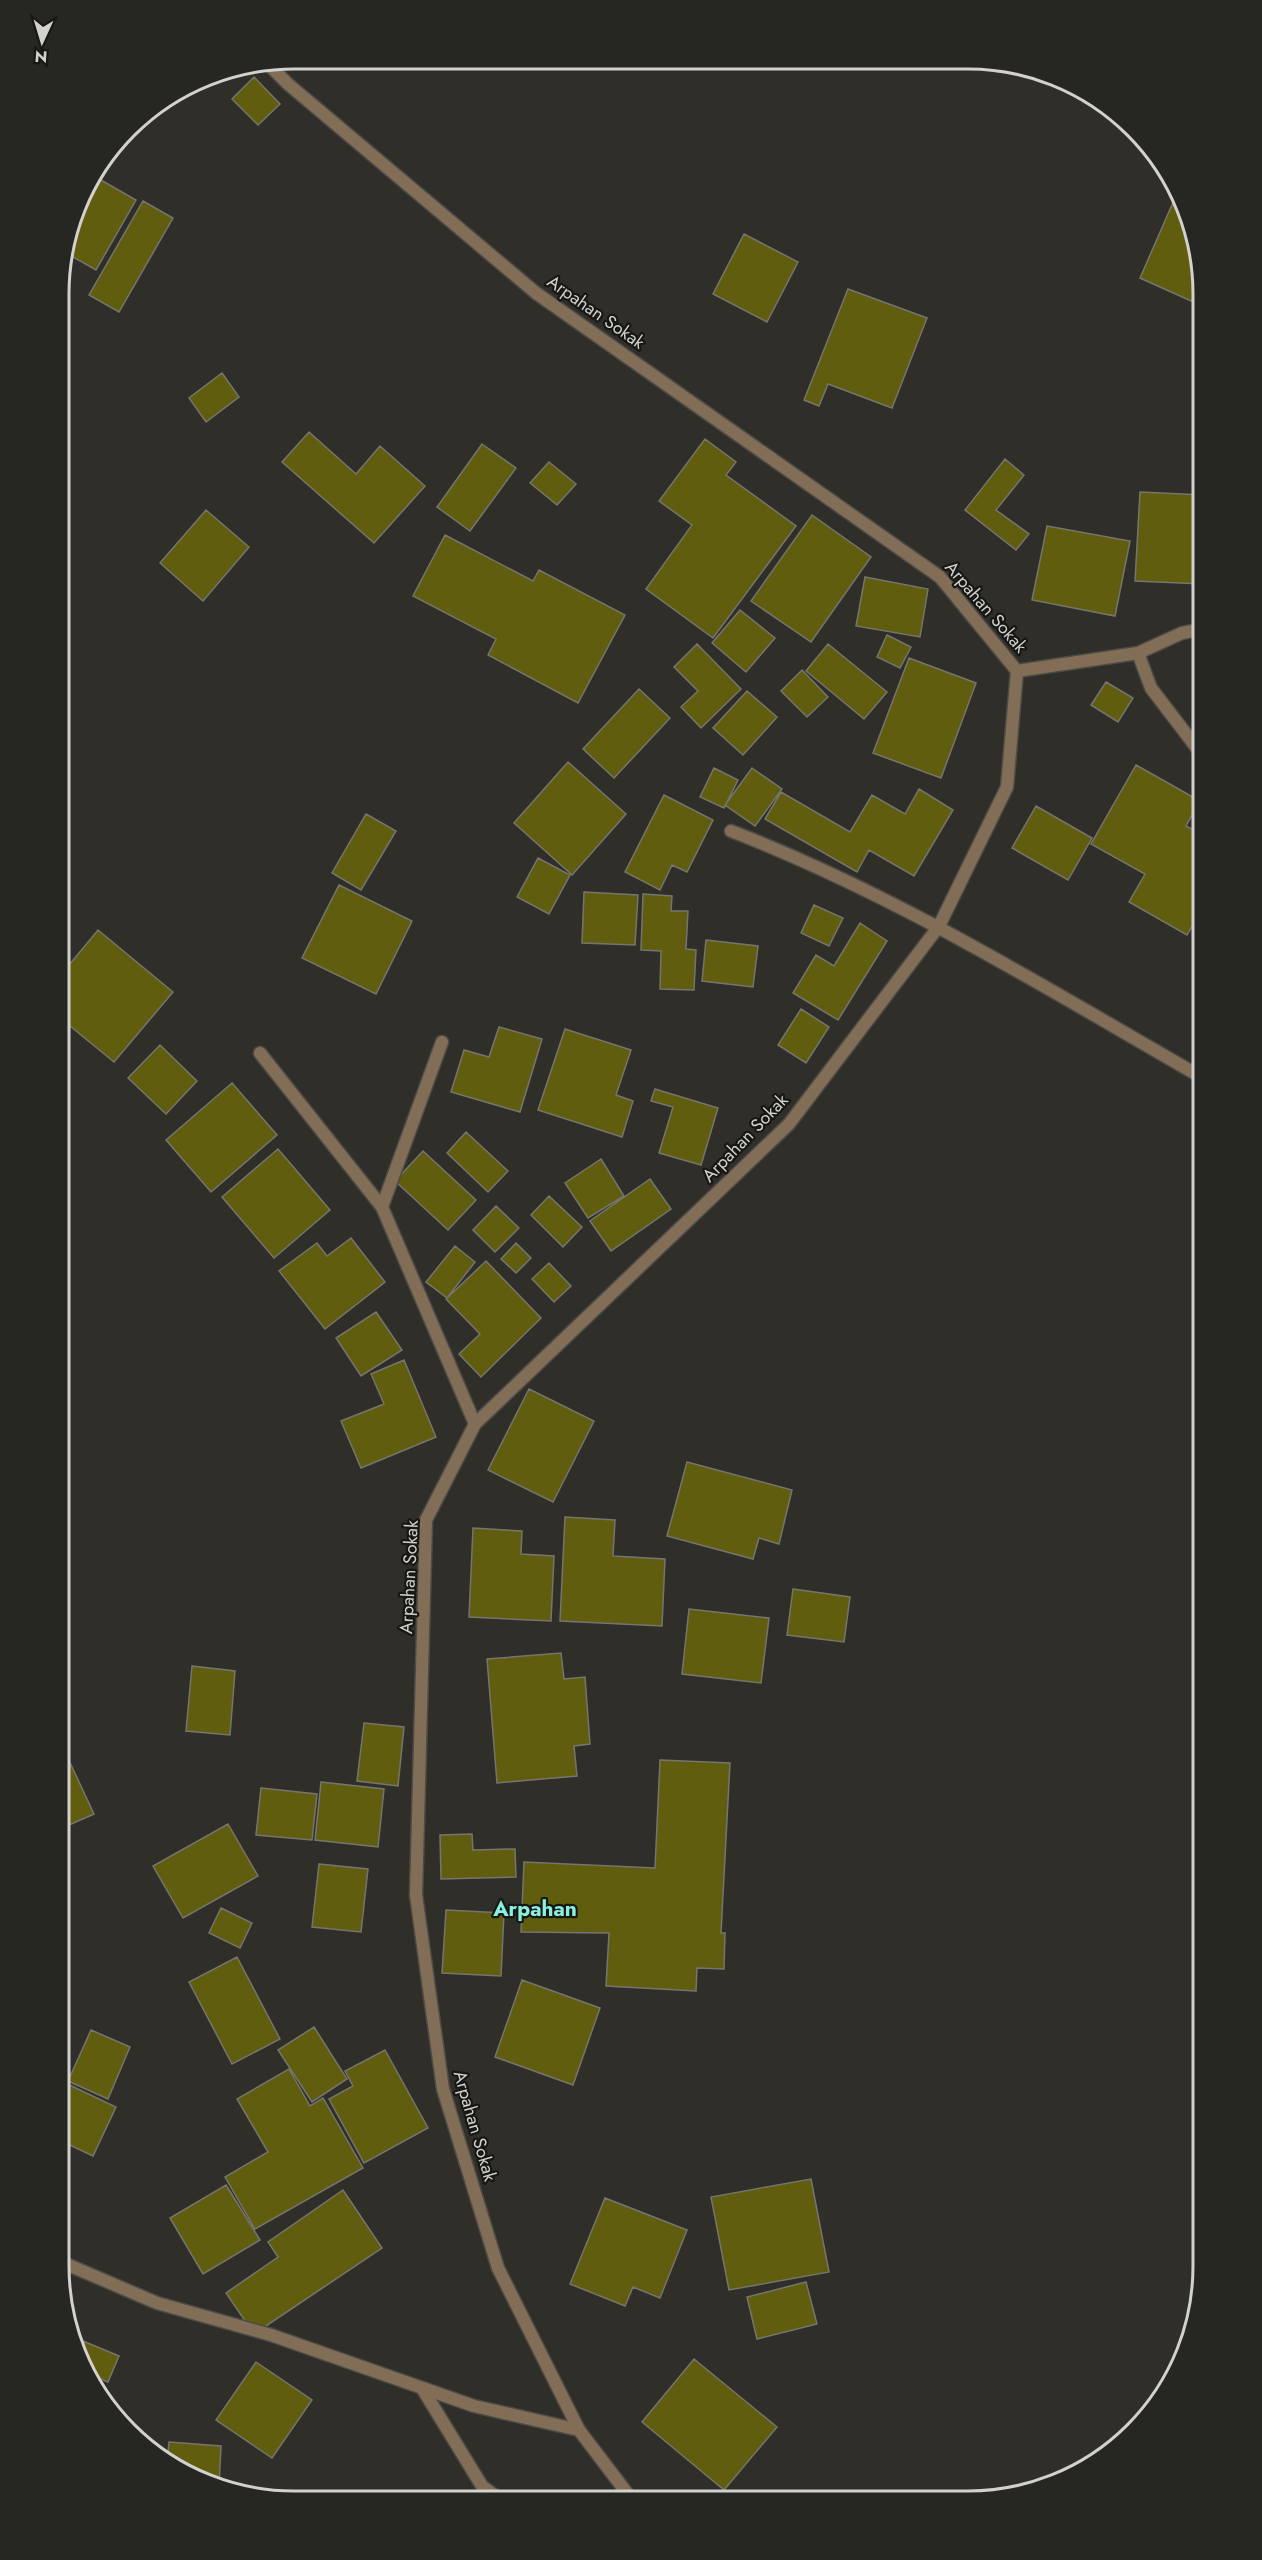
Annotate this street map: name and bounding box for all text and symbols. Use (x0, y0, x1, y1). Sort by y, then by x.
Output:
north arrow (12, 12, 72, 72)
text: N (34, 45, 48, 68)
street label: Arpahan Sokak (542, 269, 650, 355)
street label: Arpahan Sokak (939, 555, 1033, 659)
street label: Arpahan Sokak (696, 1088, 794, 1188)
street label: Arpahan Sokak (393, 1519, 425, 1635)
district label: Arpahan (492, 1894, 577, 1924)
street label: Arpahan Sokak (447, 2068, 503, 2185)

